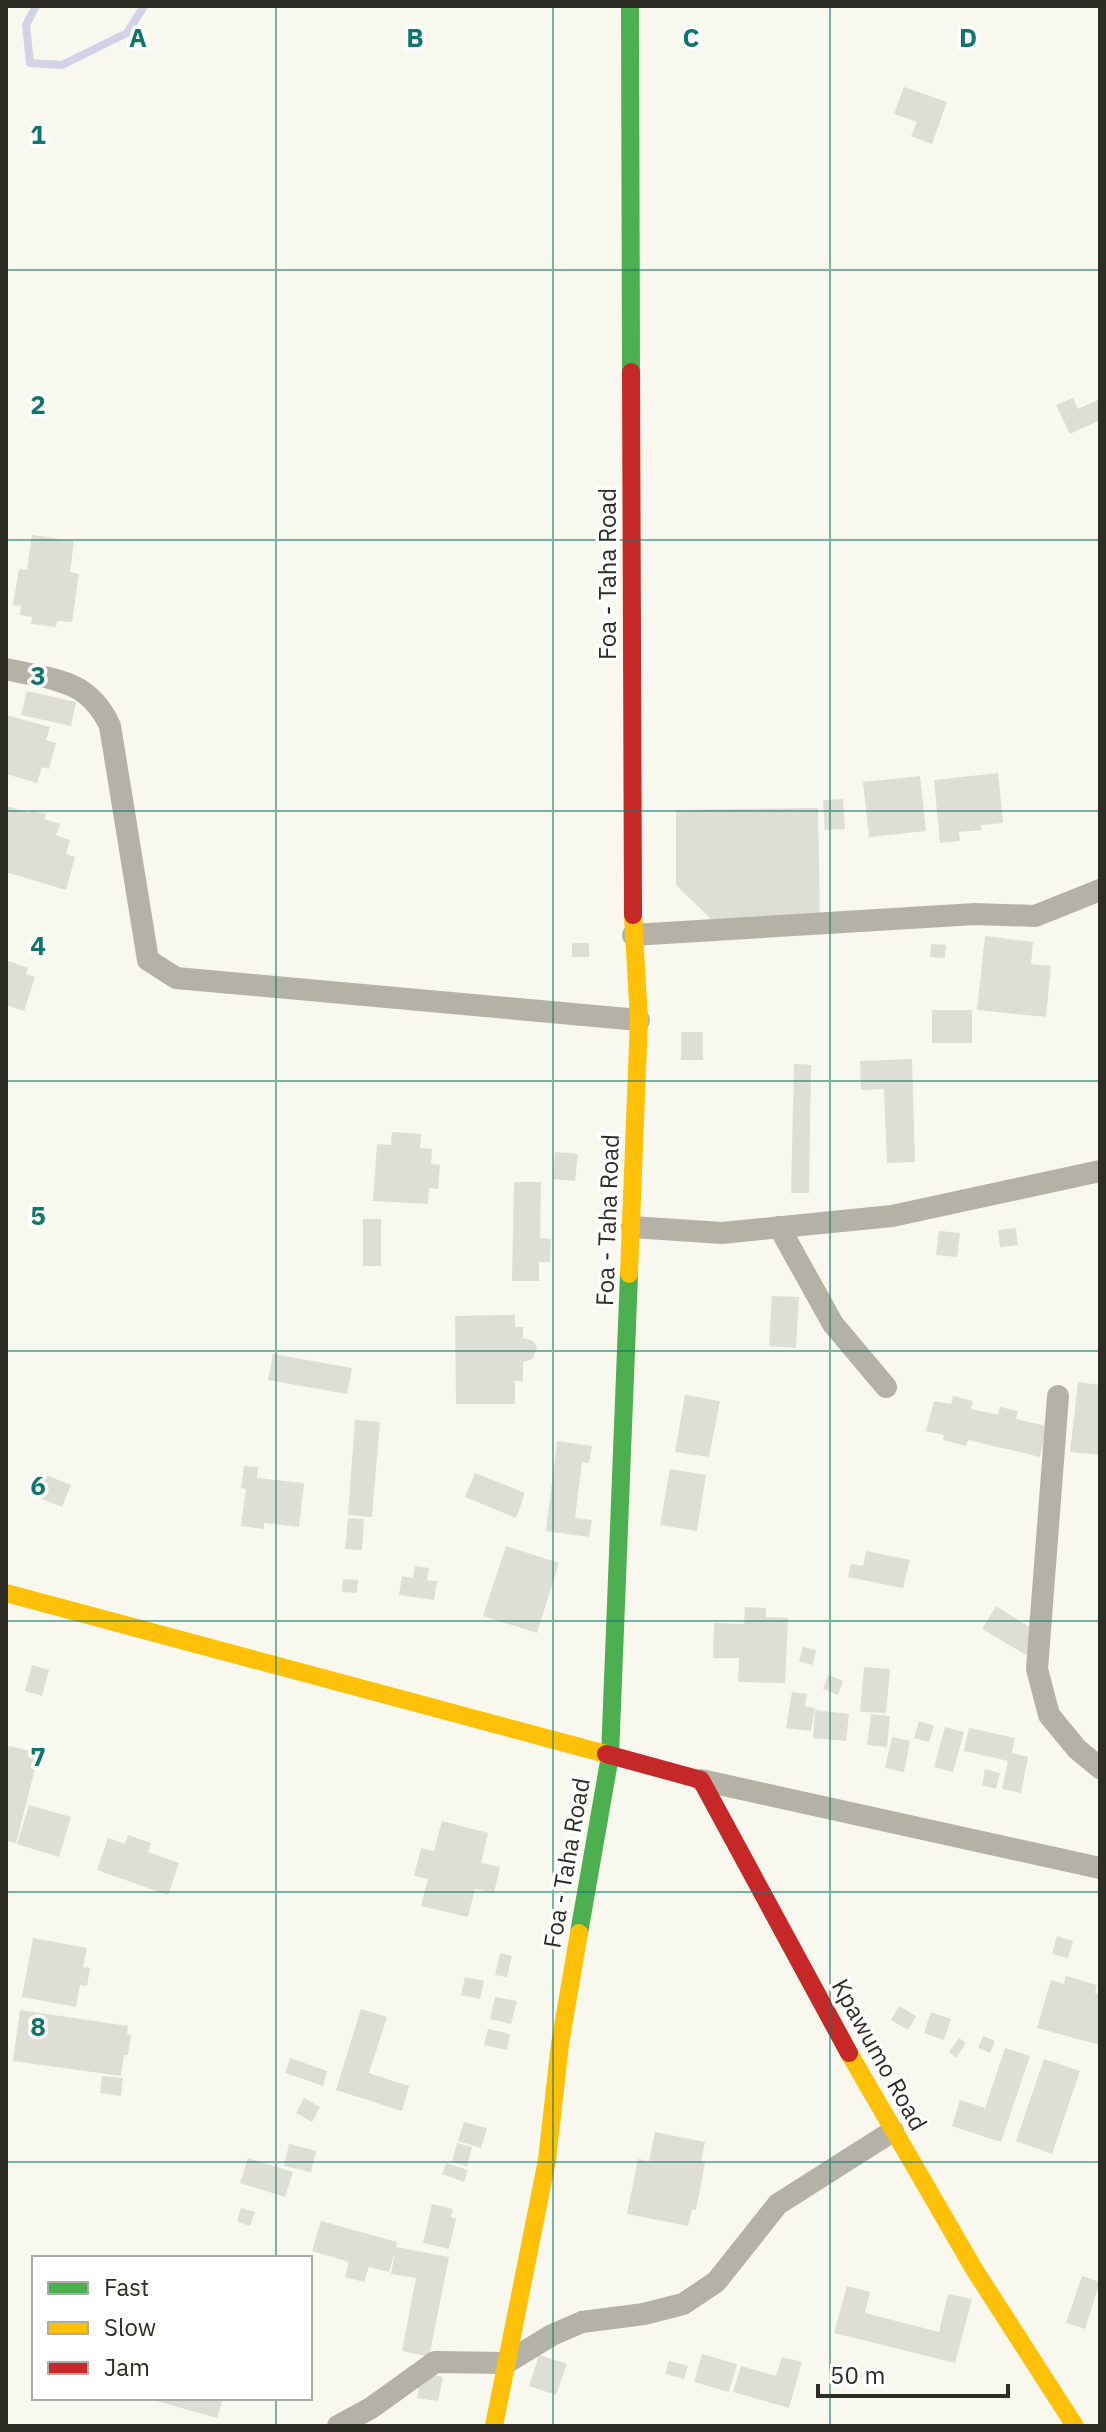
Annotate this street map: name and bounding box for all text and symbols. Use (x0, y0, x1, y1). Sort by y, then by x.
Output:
text: A (129, 20, 147, 54)
text: B (406, 20, 424, 54)
text: C (683, 20, 700, 54)
text: D (959, 20, 977, 54)
text: 1 (30, 117, 46, 151)
text: 2 (30, 387, 46, 421)
street label: Foa - Taha Road (591, 488, 623, 660)
text: 3 (30, 658, 46, 692)
text: 4 (30, 928, 46, 962)
street label: Foa - Taha Road (588, 1133, 626, 1307)
text: 5 (30, 1198, 46, 1232)
text: 6 (30, 1468, 46, 1502)
text: 7 (30, 1739, 46, 1773)
street label: Foa - Taha Road (535, 1775, 597, 1950)
street label: Kpawumo Road (825, 1973, 935, 2136)
text: 8 (30, 2009, 46, 2043)
legend (32, 2256, 312, 2400)
text: Fast (104, 2271, 149, 2303)
text: Slow (104, 2311, 156, 2343)
scale bar (818, 2348, 1008, 2398)
text: Jam (104, 2351, 150, 2383)
text: 50 m (830, 2359, 885, 2391)

